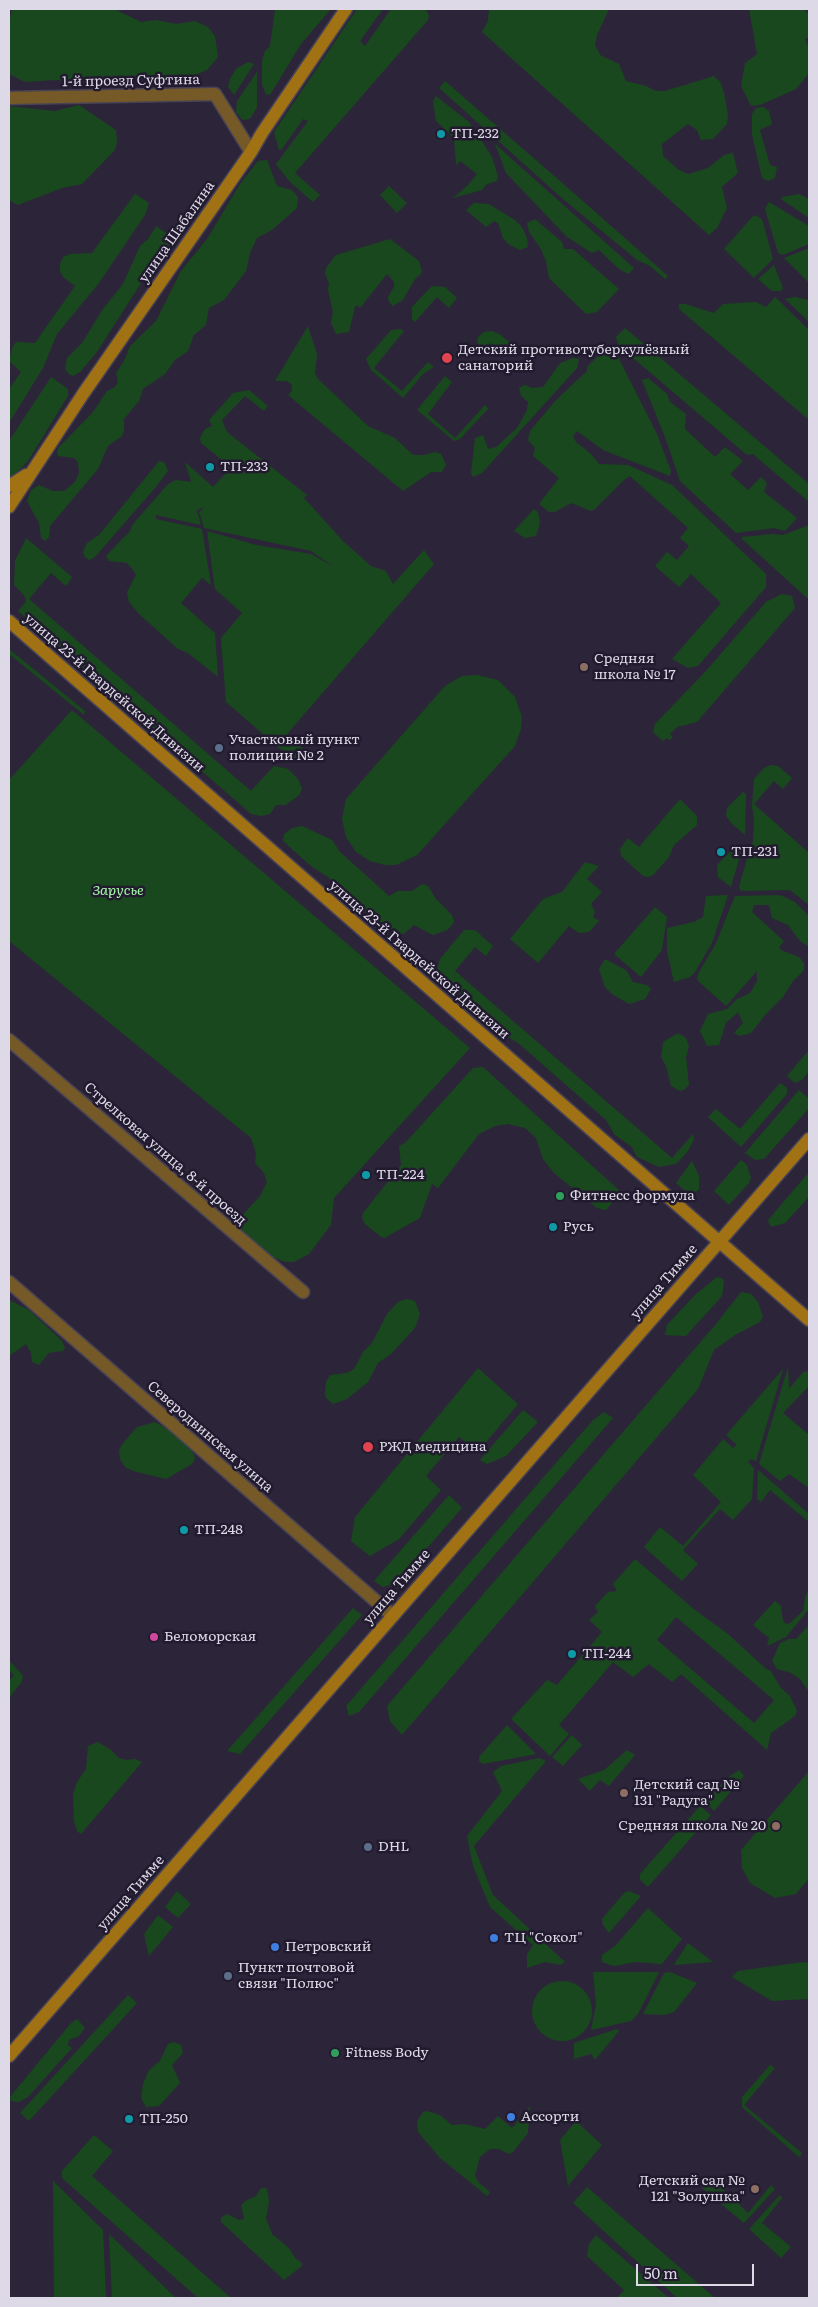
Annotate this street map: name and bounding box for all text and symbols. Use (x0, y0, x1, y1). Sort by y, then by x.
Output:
street label: 1-й проезд Суфтина (62, 71, 200, 91)
place label: ТП-232 (451, 126, 499, 142)
marker: ТП-232 (435, 128, 447, 140)
street label: улица Шабалина (136, 178, 218, 286)
place label: Детский противотуберкулёзный санаторий (458, 342, 690, 374)
marker: Детский противотуберкулёзный санаторий (440, 351, 454, 365)
place label: ТП-233 (220, 459, 268, 475)
marker: ТП-233 (204, 461, 216, 473)
street label: улица 23-й Гвардейской Дивизии (20, 610, 208, 776)
place label: Средняя школа № 17 (594, 651, 676, 684)
marker: Средняя школа № 17 (578, 661, 590, 673)
place label: Участковый пункт полиции № 2 (229, 732, 360, 764)
marker: Участковый пункт полиции № 2 (213, 742, 225, 754)
place label: ТП-231 (731, 844, 778, 860)
marker: ТП-231 (715, 846, 727, 858)
street label: улица 23-й Гвардейской Дивизии (325, 877, 513, 1043)
park label: Зарусье (92, 883, 144, 899)
street label: Стрелковая улица, 8-й проезд (80, 1079, 250, 1229)
place label: ТП-224 (376, 1167, 424, 1183)
marker: ТП-224 (360, 1169, 372, 1181)
place label: Фитнесс формула (570, 1188, 695, 1204)
marker: Фитнесс формула (554, 1190, 566, 1202)
place label: Русь (563, 1219, 594, 1235)
marker: Русь (547, 1221, 559, 1233)
street label: улица Тимме (627, 1241, 701, 1323)
street label: Северодвинская улица (144, 1378, 276, 1496)
place label: РЖД медицина (379, 1439, 487, 1455)
marker: РЖД медицина (361, 1440, 375, 1454)
place label: ТП-248 (194, 1522, 243, 1538)
marker: ТП-248 (178, 1524, 190, 1536)
street label: улица Тимме (360, 1546, 434, 1628)
place label: Беломорская (164, 1629, 256, 1645)
marker: Беломорская (148, 1631, 160, 1643)
place label: ТП-244 (582, 1646, 631, 1662)
marker: ТП-244 (566, 1648, 578, 1660)
place label: Детский сад № 131 "Радуга" (634, 1777, 740, 1810)
marker: Детский сад № 131 "Радуга" (618, 1787, 630, 1799)
place label: Средняя школа № 20 (618, 1818, 766, 1834)
marker: Средняя школа № 20 (770, 1820, 782, 1832)
place label: DHL (378, 1839, 409, 1855)
marker: DHL (362, 1841, 374, 1853)
street label: улица Тимме (94, 1852, 168, 1934)
place label: ТЦ "Сокол" (504, 1930, 583, 1946)
marker: ТЦ "Сокол" (488, 1932, 500, 1944)
place label: Петровский (285, 1939, 371, 1955)
marker: Петровский (269, 1941, 281, 1953)
place label: Пункт почтовой связи "Полюс" (238, 1960, 355, 1992)
marker: Пункт почтовой связи "Полюс" (222, 1970, 234, 1982)
place label: Fitness Body (345, 2045, 428, 2061)
marker: Fitness Body (329, 2047, 341, 2059)
place label: Ассорти (521, 2109, 579, 2125)
place label: ТП-250 (139, 2111, 188, 2127)
marker: Ассорти (505, 2111, 517, 2123)
marker: ТП-250 (123, 2113, 135, 2125)
place label: Детский сад № 121 "Золушка" (639, 2173, 745, 2206)
marker: Детский сад № 121 "Золушка" (749, 2183, 761, 2195)
scale bar (638, 2254, 756, 2286)
text: 50 m (644, 2261, 678, 2284)

